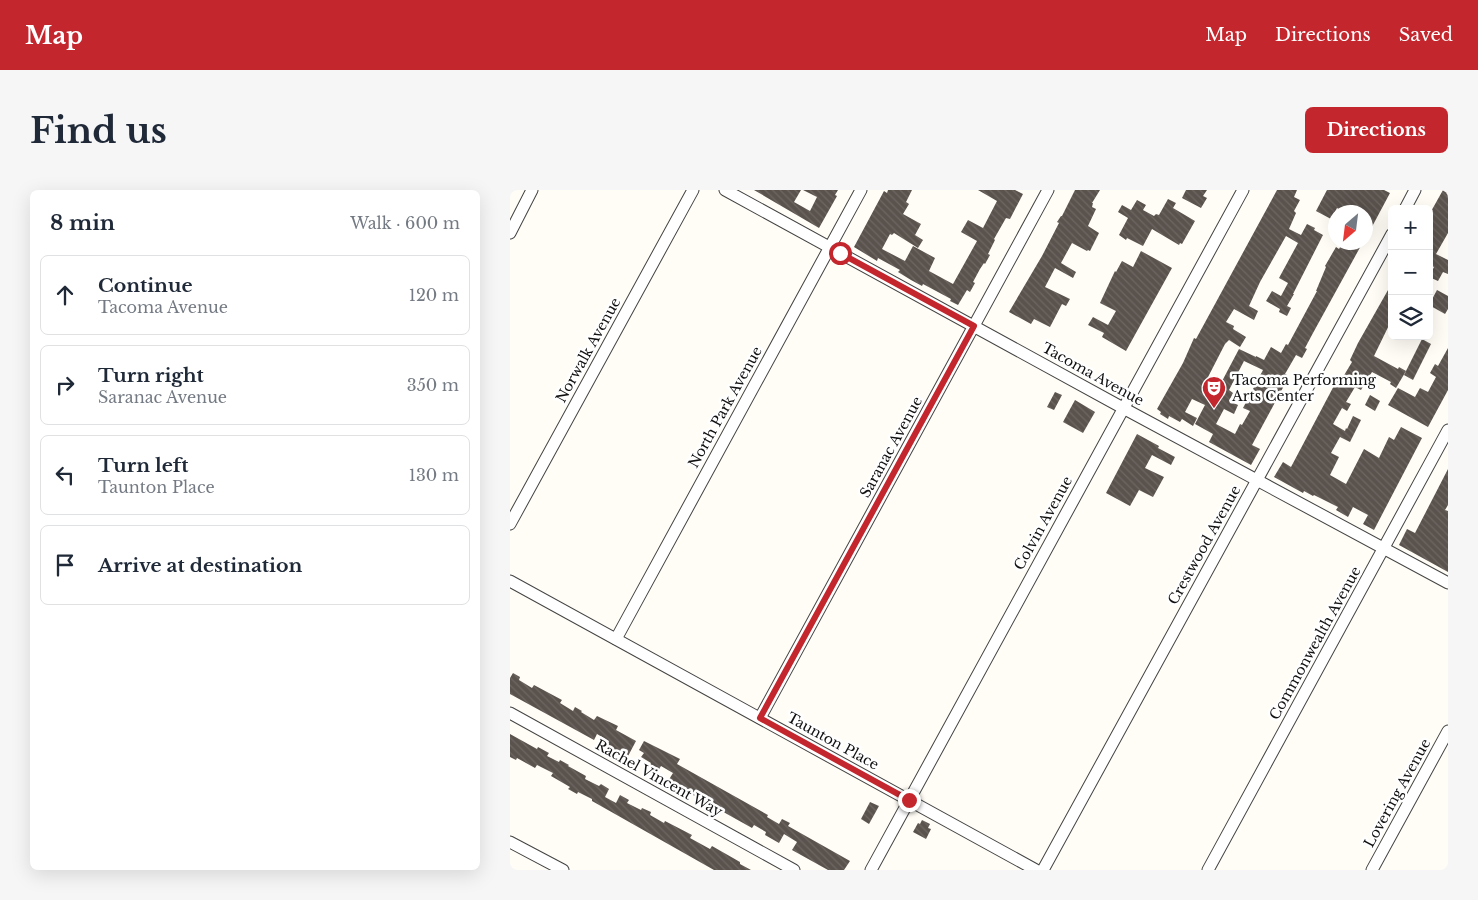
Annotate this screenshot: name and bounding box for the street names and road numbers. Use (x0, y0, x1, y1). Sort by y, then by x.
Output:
street label: Norwalk Avenue (552, 294, 624, 406)
street label: Tacoma Avenue (1039, 339, 1147, 409)
street label: North Park Avenue (684, 343, 766, 471)
street label: Saranac Avenue (856, 393, 926, 501)
street label: Colvin Avenue (1010, 473, 1076, 573)
street label: Crestwood Avenue (1164, 482, 1244, 608)
street label: Commonwealth Avenue (1265, 563, 1365, 723)
street label: Taunton Place (784, 708, 882, 774)
street label: Rachel Vincent Way (592, 736, 726, 821)
street label: Lovering Avenue (1360, 736, 1434, 850)

